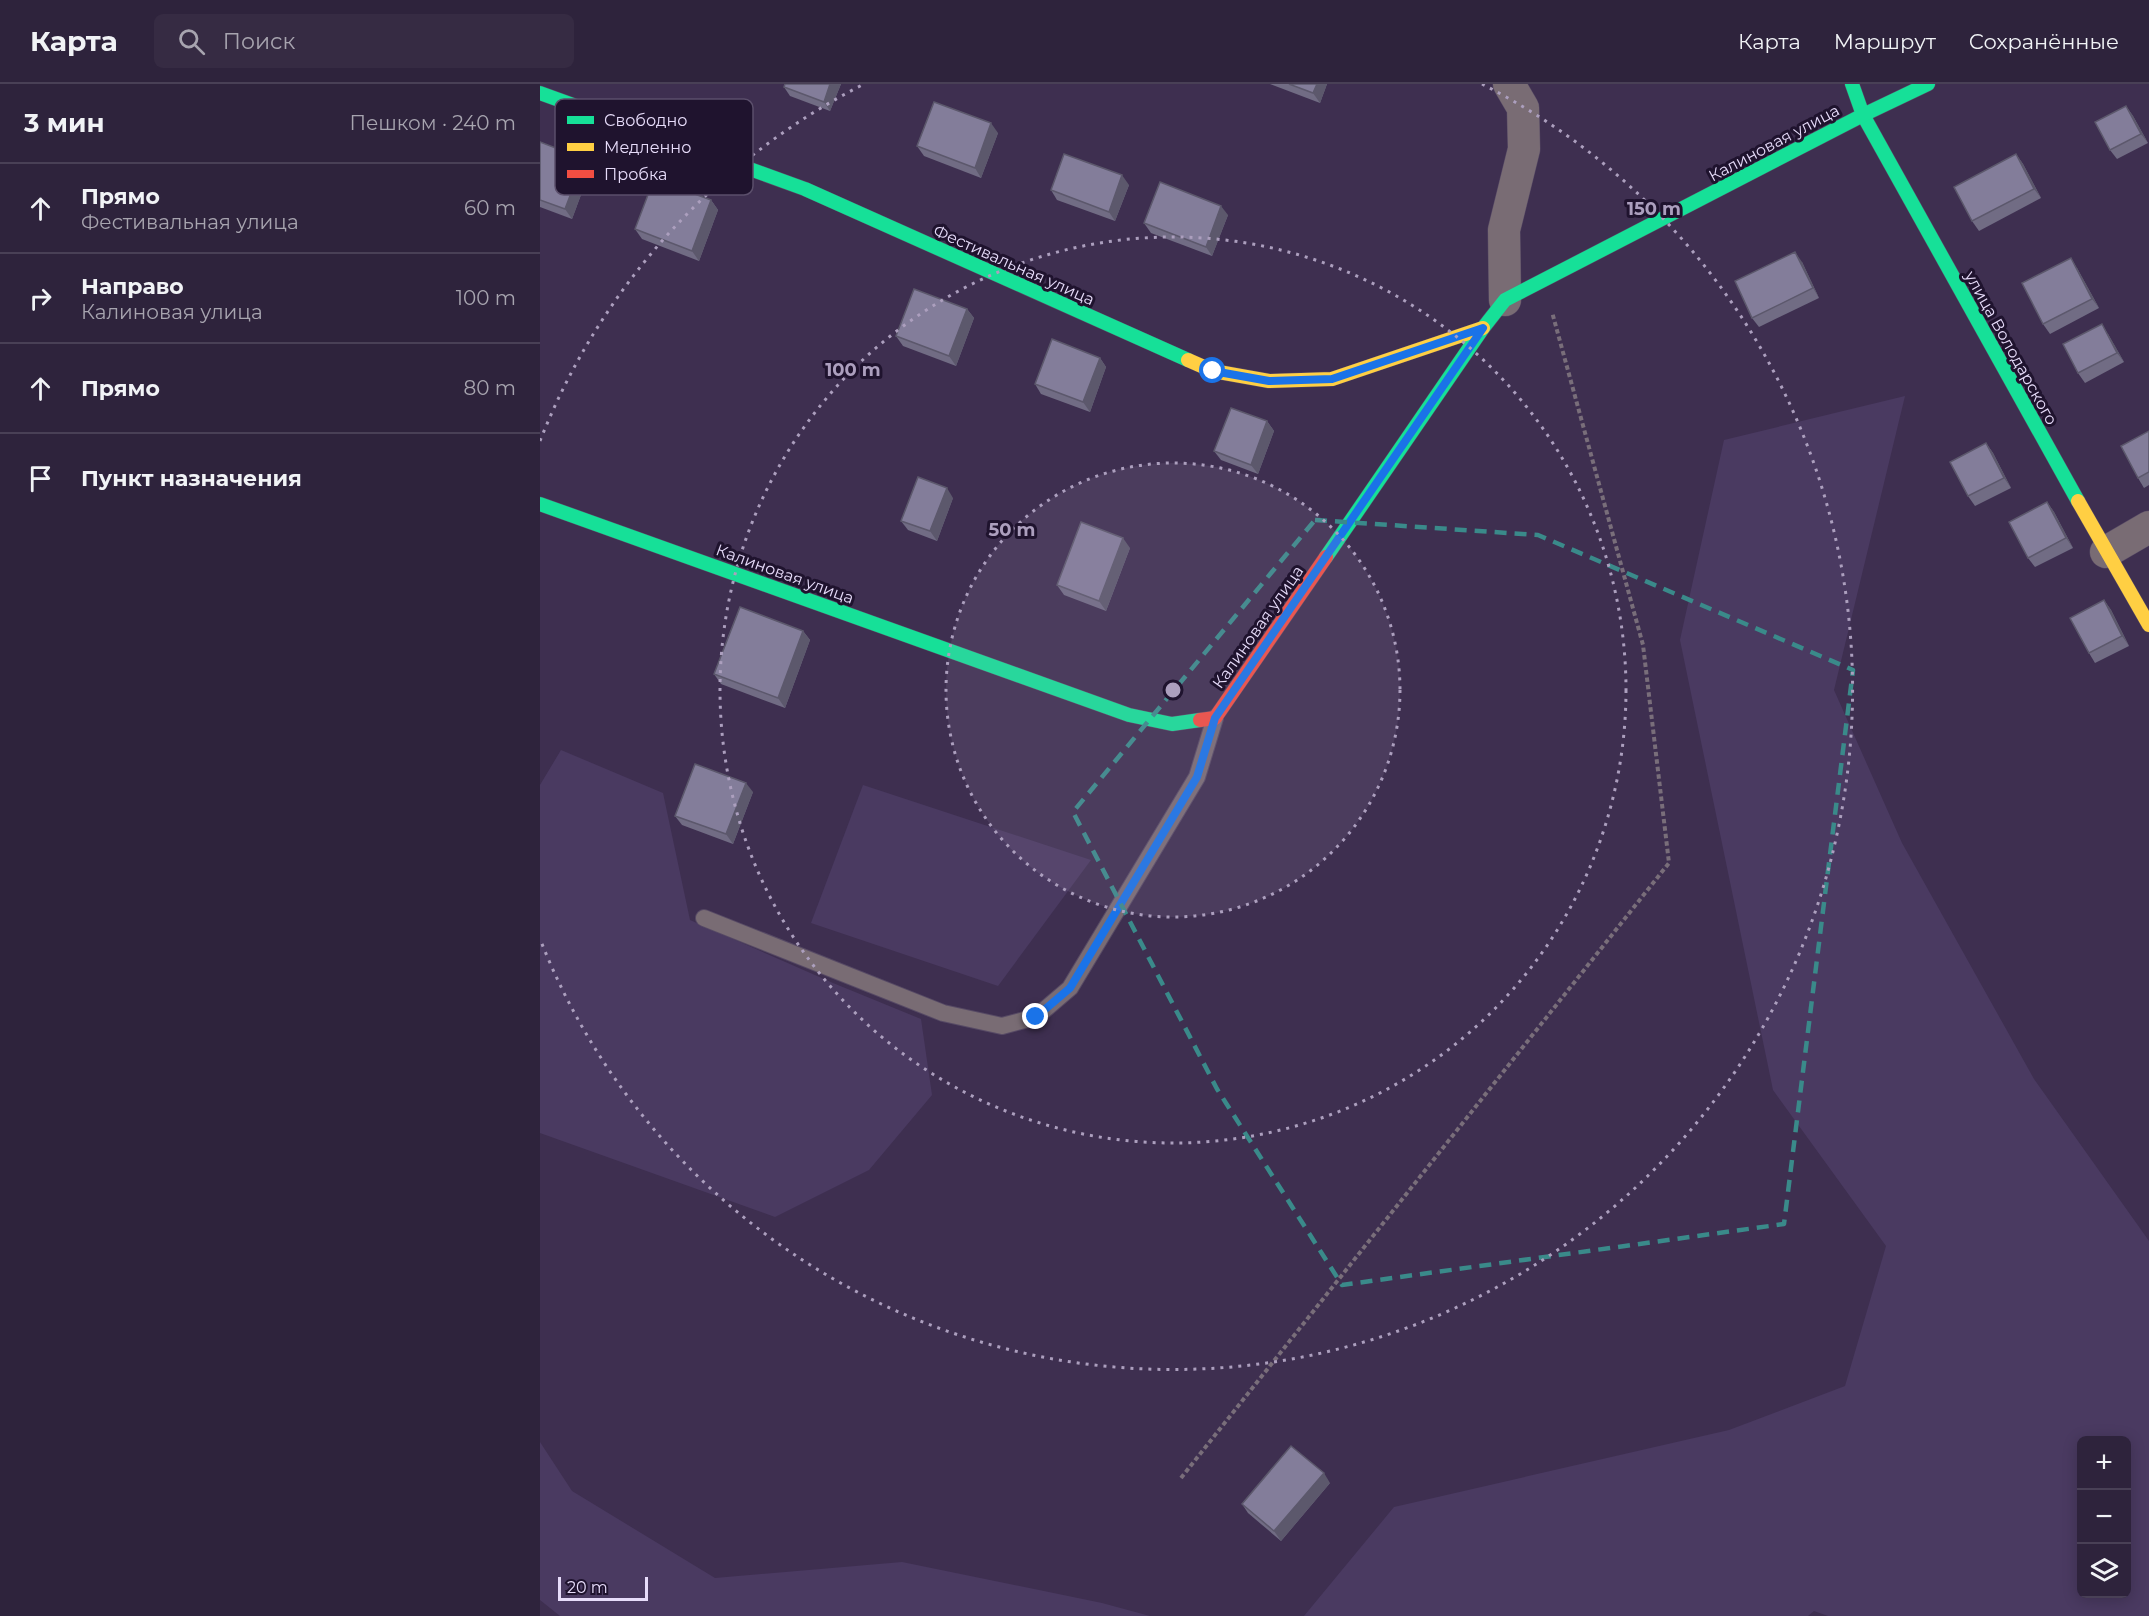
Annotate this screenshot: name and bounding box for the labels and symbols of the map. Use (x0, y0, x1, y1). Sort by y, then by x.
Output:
legend (555, 99, 753, 195)
street label: Калиновая улица (1705, 101, 1843, 185)
text: Свободно (604, 111, 687, 130)
text: Медленно (604, 138, 691, 157)
text: Пробка (604, 165, 667, 184)
text: 150 m (1627, 198, 1681, 220)
street label: Фестивальная улица (931, 221, 1097, 309)
street label: улица Володарского (1960, 267, 2061, 428)
route start (1199, 357, 1225, 383)
text: 100 m (825, 359, 881, 381)
text: 50 m (989, 519, 1035, 541)
street label: Калиновая улица (713, 540, 857, 608)
street label: Калиновая улица (1209, 562, 1307, 692)
centre of rings (1163, 680, 1183, 700)
route end (1022, 1003, 1048, 1029)
scale bar (558, 1574, 648, 1602)

